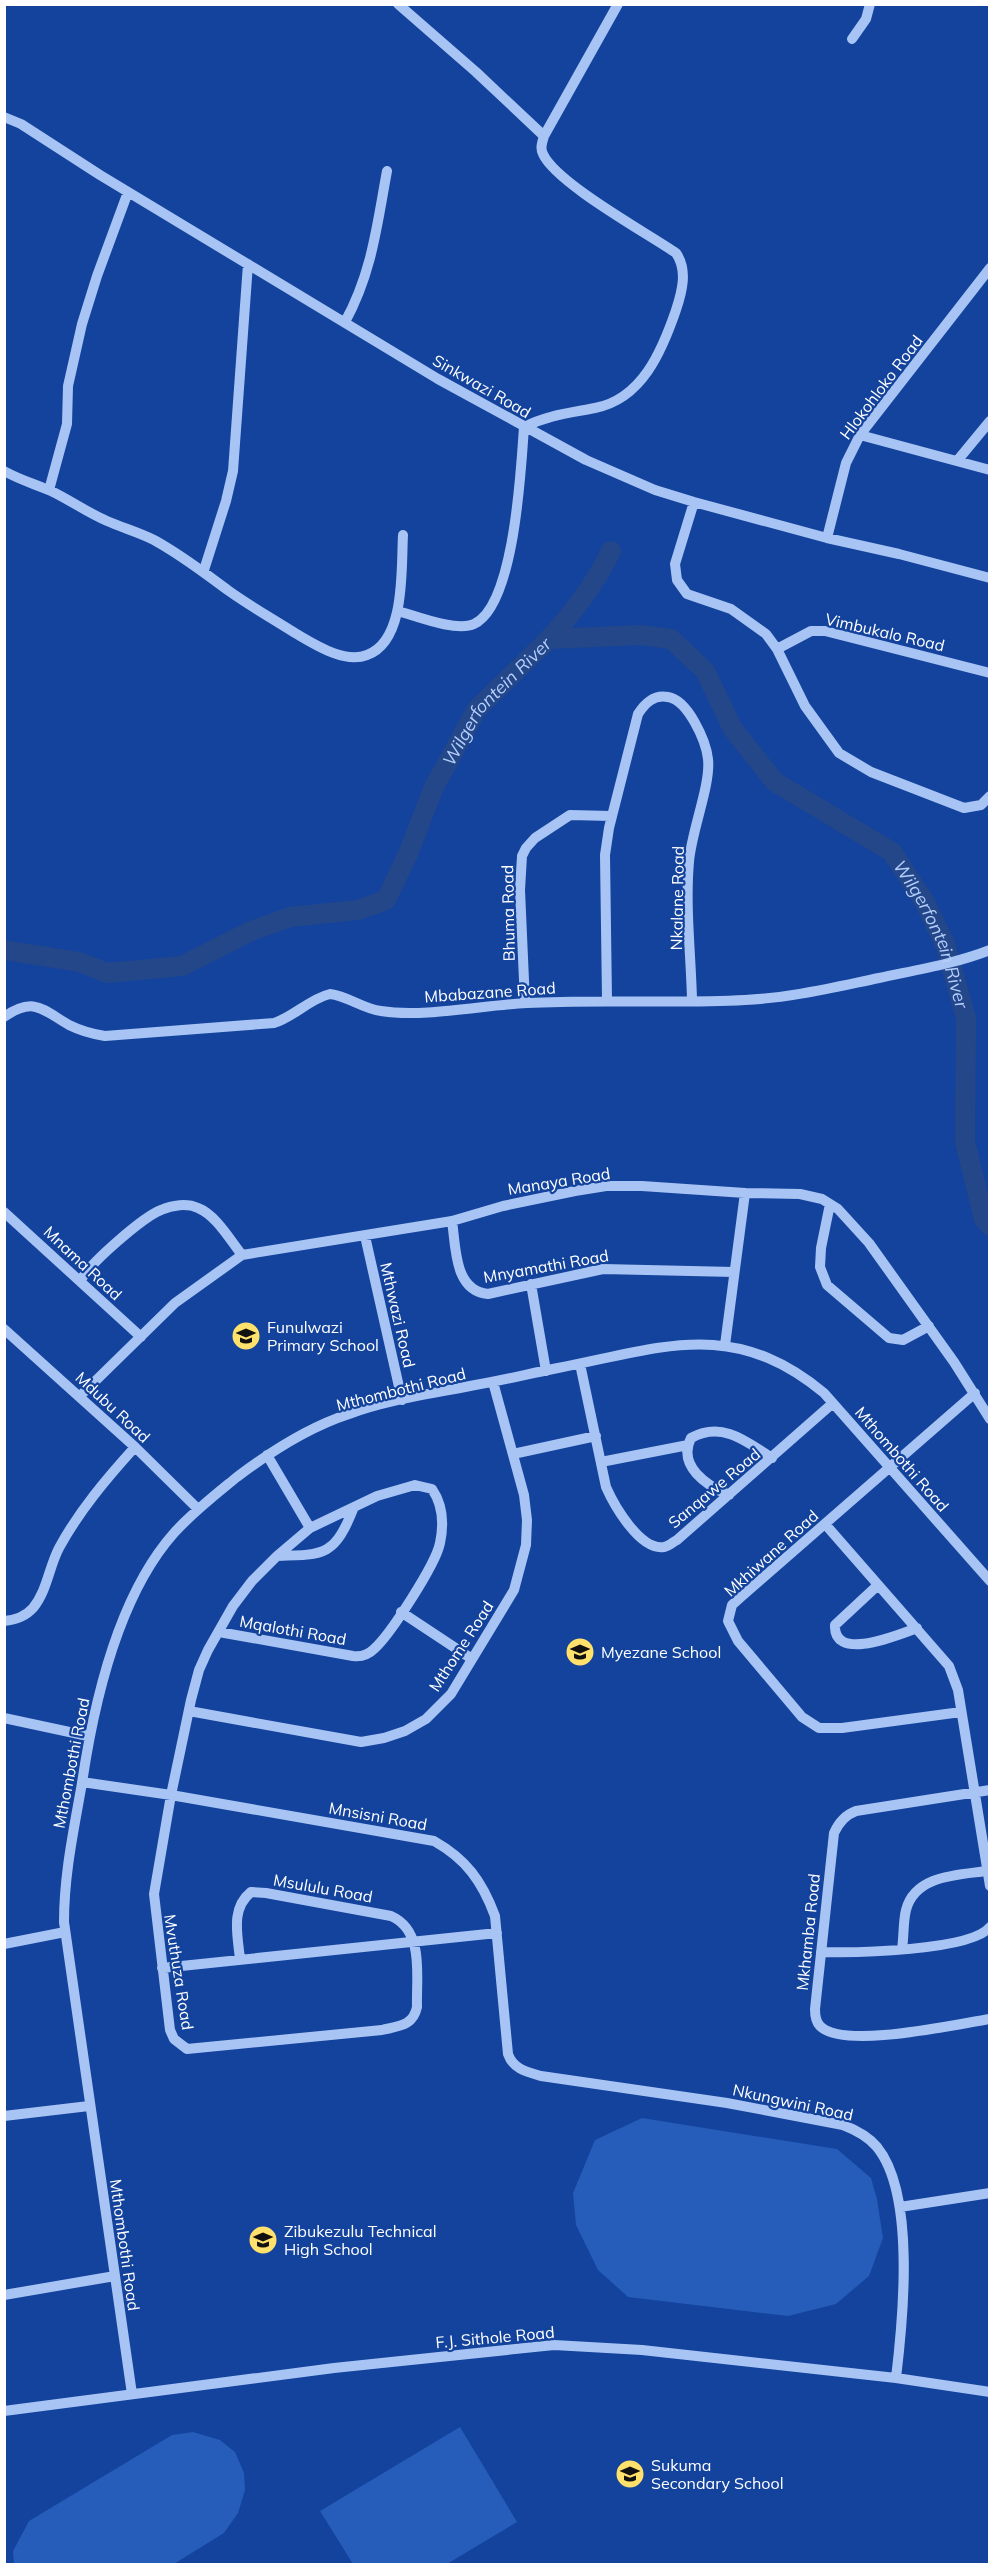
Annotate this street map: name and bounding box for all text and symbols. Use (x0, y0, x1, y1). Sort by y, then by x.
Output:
street label: Hlokohloko Road (835, 331, 927, 443)
street label: Sinkwazi Road (429, 350, 535, 422)
street label: Vimbukalo Road (823, 609, 947, 655)
water label: Wilgerfontein River (437, 631, 557, 770)
street label: Nkalane Road (666, 846, 688, 950)
water label: Wilgerfontein River (889, 855, 975, 1012)
street label: Bhuma Road (497, 865, 519, 961)
street label: Mbabazane Road (424, 977, 556, 1007)
street label: Manaya Road (506, 1163, 612, 1199)
street label: Mnama Road (40, 1222, 126, 1304)
street label: Mnyamathi Road (482, 1245, 610, 1287)
street label: Mthwazi Road (376, 1260, 420, 1370)
place label: Funulwazi Primary School (267, 1317, 379, 1355)
school or university icon: Funulwazi Primary School (230, 1320, 262, 1352)
street label: Mthombothi Road (334, 1363, 468, 1415)
street label: Mdubu Road (72, 1367, 154, 1447)
street label: Mthombothi Road (851, 1402, 953, 1516)
street label: Sanqawe Road (664, 1444, 764, 1532)
street label: Mkhiwane Road (720, 1505, 822, 1601)
street label: Mthome Road (424, 1597, 498, 1695)
street label: Mqalothi Road (238, 1611, 348, 1649)
school or university icon: Myezane School (564, 1636, 596, 1668)
place label: Myezane School (601, 1642, 721, 1662)
street label: Mthombothi Road (49, 1696, 93, 1830)
street label: Mnsisni Road (327, 1798, 429, 1834)
street label: Msululu Road (272, 1869, 374, 1907)
street label: Mkhamba Road (792, 1872, 824, 1992)
street label: Mvuthuza Road (160, 1913, 198, 2031)
street label: Nkungwini Road (731, 2079, 855, 2125)
street label: Mthombothi Road (106, 2178, 144, 2312)
place label: Zibukezulu Technical High School (284, 2221, 437, 2259)
school or university icon: Zibukezulu Technical High School (247, 2224, 279, 2256)
street label: F.J. Sithole Road (435, 2322, 555, 2352)
place label: Sukuma Secondary School (651, 2455, 783, 2493)
school or university icon: Sukuma Secondary School (614, 2458, 646, 2490)

